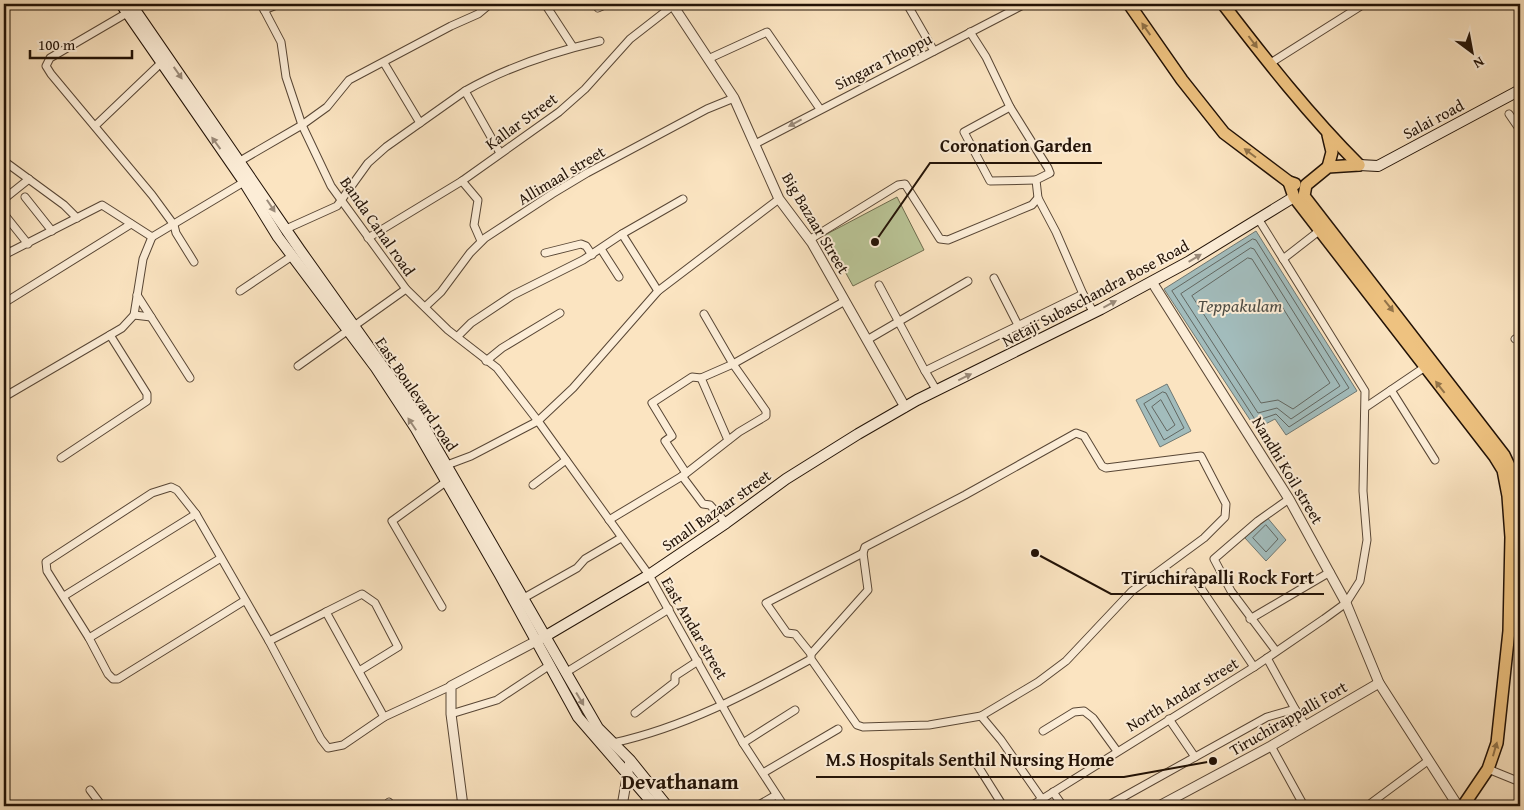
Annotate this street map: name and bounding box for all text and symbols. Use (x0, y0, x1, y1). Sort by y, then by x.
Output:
one-way arrow (1141, 22, 1151, 36)
street label: Singara Thoppu (830, 26, 936, 96)
scale bar (30, 28, 132, 60)
north arrow (1446, 28, 1496, 78)
text: 100 m (38, 34, 76, 55)
one-way arrow (1247, 35, 1258, 48)
text: N (1469, 52, 1488, 74)
one-way arrow (173, 66, 183, 79)
street label: Kallar Street (480, 86, 562, 155)
street label: Salai road (1398, 93, 1468, 145)
one-way arrow (788, 119, 802, 127)
callout: Coronation Garden (930, 130, 1102, 163)
text: Coronation Garden (940, 132, 1092, 159)
one-way arrow (211, 136, 221, 150)
street label: Allimaal street (513, 139, 610, 211)
one-way arrow (1243, 148, 1257, 158)
street label: Big Bazaar Street (776, 168, 856, 279)
street label: Banda Canal road (335, 171, 422, 281)
one-way arrow (266, 200, 275, 213)
street label: Netaji Subaschandra Bose Road (997, 233, 1193, 353)
one-way arrow (1188, 254, 1201, 263)
water label: Teppakulam (1197, 292, 1283, 319)
one-way arrow (1383, 299, 1394, 312)
one-way arrow (1103, 300, 1117, 309)
street label: East Boulevard road (370, 332, 465, 456)
one-way arrow (957, 373, 972, 381)
one-way arrow (1435, 381, 1446, 394)
street label: Nandhi Koil street (1246, 412, 1330, 529)
one-way arrow (407, 418, 417, 431)
street label: Small Bazaar street (656, 463, 776, 557)
callout: Tiruchirapalli Rock Fort (1111, 561, 1324, 594)
text: Tiruchirapalli Rock Fort (1122, 564, 1315, 591)
street label: East Andar street (656, 572, 734, 684)
street label: North Andar street (1121, 651, 1243, 737)
street label: Tiruchirappalli Fort (1225, 674, 1352, 762)
one-way arrow (575, 692, 584, 706)
one-way arrow (1491, 741, 1499, 756)
callout: M.S Hospitals Senthil Nursing Home (816, 744, 1124, 777)
text: M.S Hospitals Senthil Nursing Home (826, 746, 1115, 773)
district label: Devathanam (621, 766, 739, 797)

